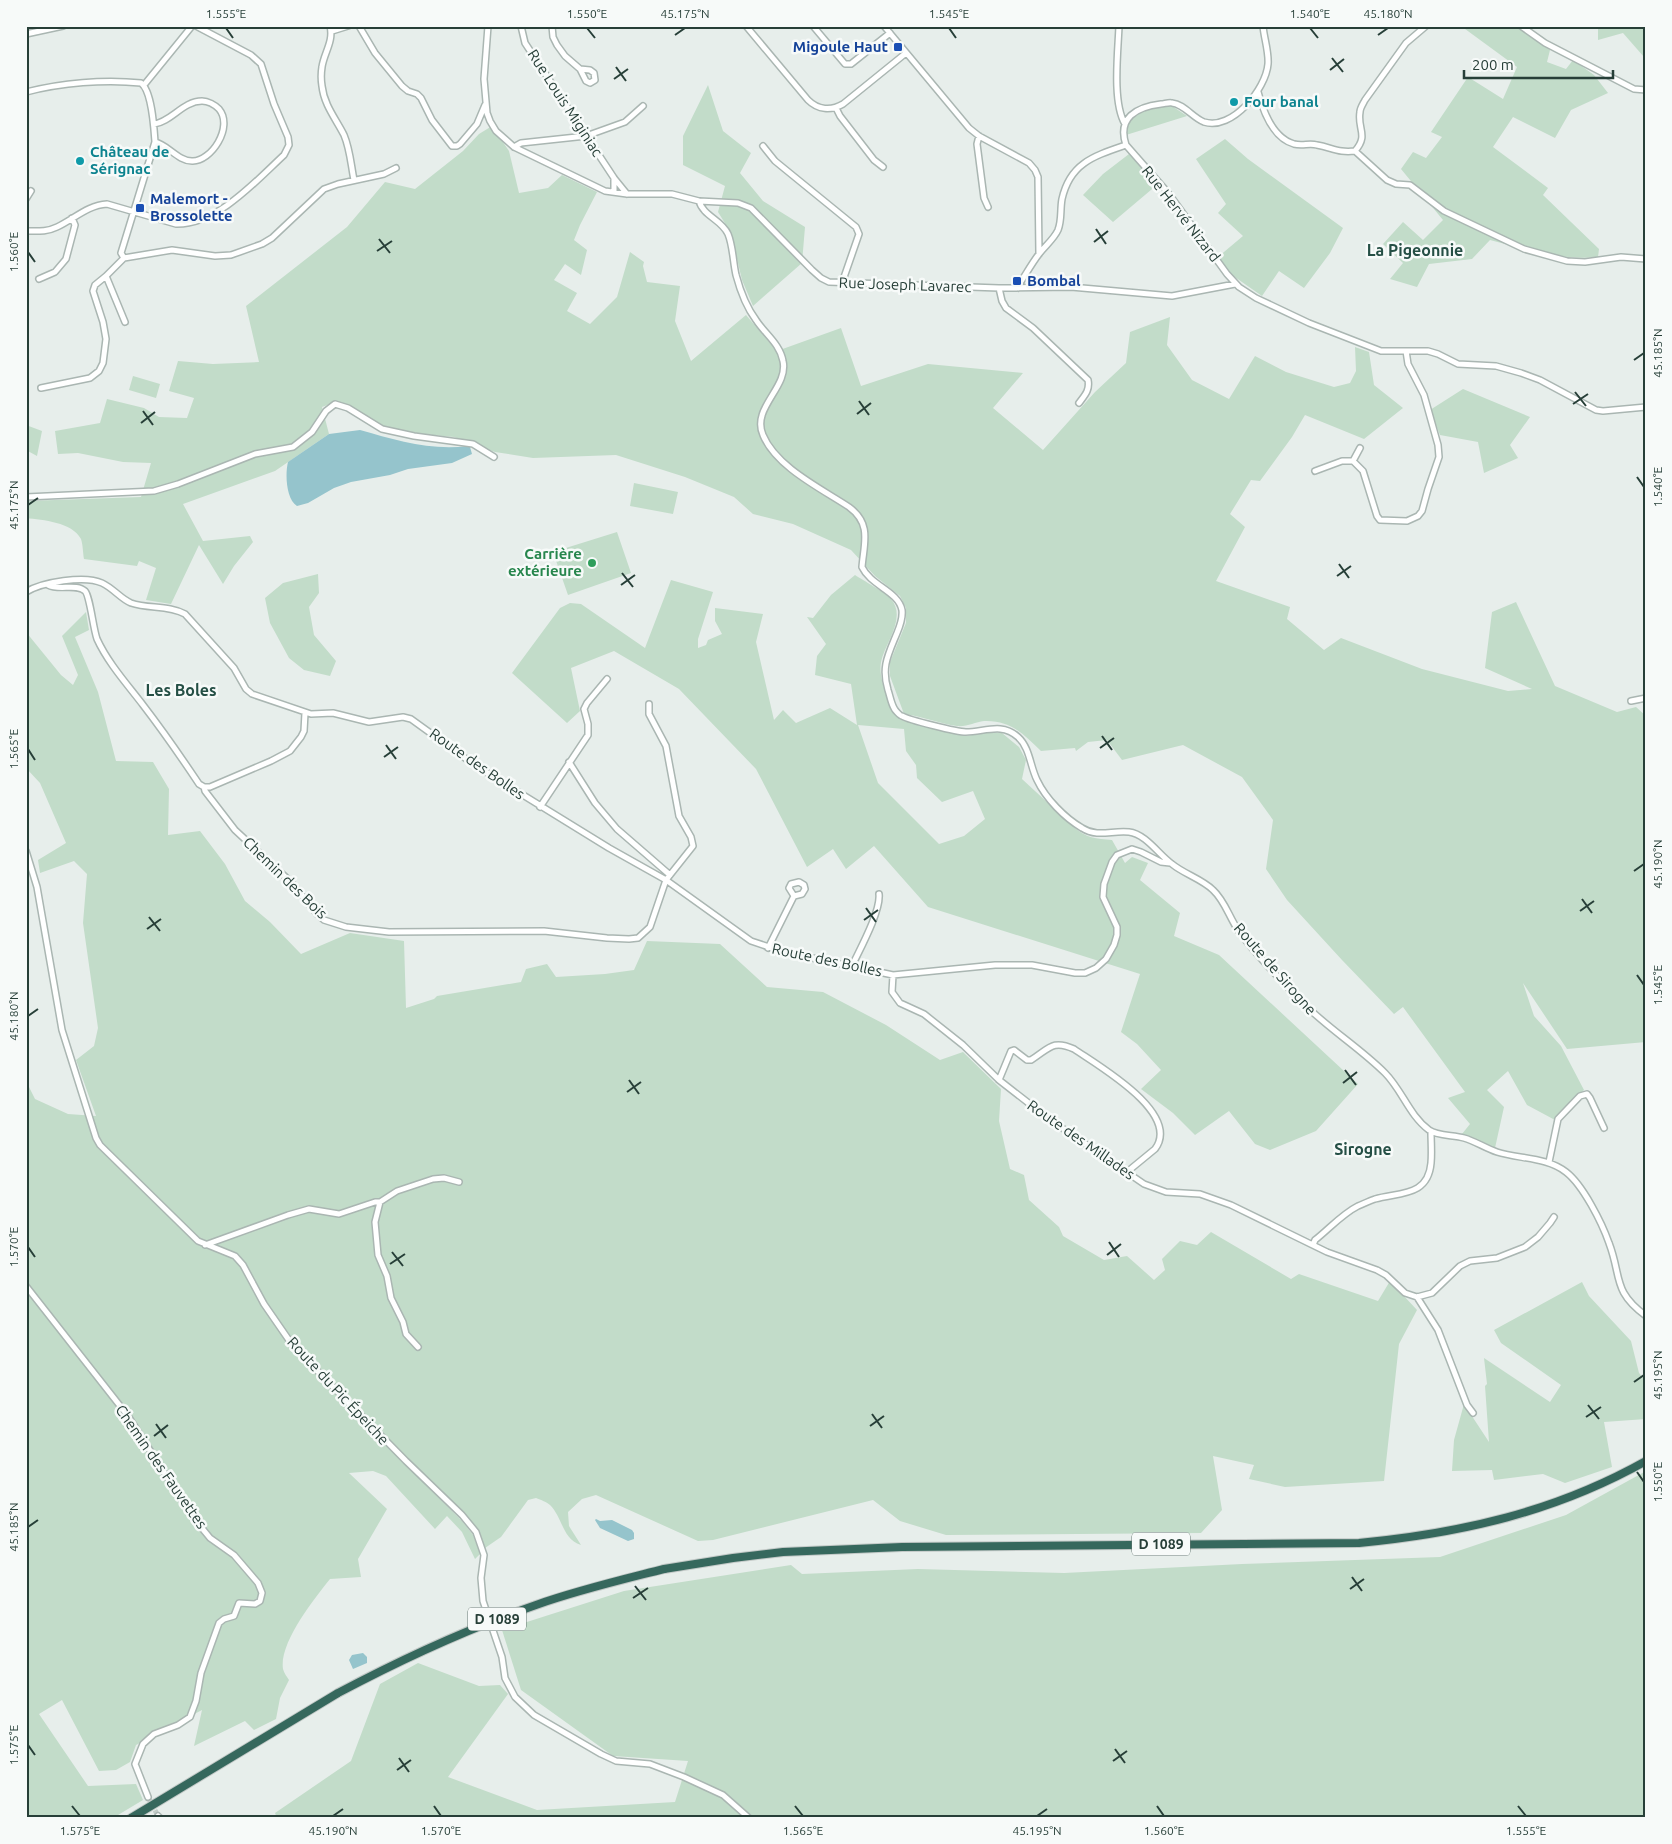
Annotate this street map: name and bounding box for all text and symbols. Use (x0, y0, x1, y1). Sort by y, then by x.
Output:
text: 1.555°E (206, 7, 247, 20)
text: 1.550°E (567, 7, 608, 20)
text: 45.175°N (660, 7, 710, 20)
text: 1.545°E (929, 7, 970, 20)
text: 1.540°E (1290, 7, 1331, 20)
text: 45.180°N (1363, 7, 1413, 20)
place label: Migoule Haut (793, 38, 889, 55)
marker: Migoule Haut (892, 41, 904, 53)
street label: Rue Louis Miginiac (525, 46, 606, 159)
scale bar (1464, 48, 1613, 80)
text: 200 m (1472, 56, 1514, 73)
place label: Four banal (1244, 93, 1319, 110)
marker: Four banal (1228, 96, 1240, 108)
place label: Château de Sérignac (90, 143, 169, 177)
marker: Château de Sérignac (74, 155, 86, 167)
street label: Rue Hervé Nizard (1139, 162, 1224, 265)
place label: Malemort - Brossolette (150, 190, 233, 224)
marker: Malemort - Brossolette (134, 202, 146, 214)
text: 1.560°E (7, 231, 20, 272)
district label: La Pigeonnie (1367, 241, 1463, 259)
place label: Bombal (1027, 272, 1081, 289)
street label: Rue Joseph Lavarec (838, 274, 972, 295)
marker: Bombal (1011, 275, 1023, 287)
text: 45.185°N (1651, 328, 1664, 378)
text: 1.540°E (1651, 466, 1664, 507)
text: 45.175°N (7, 480, 20, 530)
place label: Carrière extérieure (508, 545, 582, 579)
marker: Carrière extérieure (586, 557, 598, 569)
district label: Les Boles (145, 681, 217, 699)
street label: Route des Bolles (426, 724, 528, 803)
text: 1.565°E (7, 728, 20, 769)
street label: Chemin des Bois (240, 833, 331, 922)
text: 45.190°N (1651, 839, 1664, 889)
street label: Route de Sirogne (1231, 919, 1320, 1018)
street label: Route des Bolles (770, 940, 884, 979)
text: 1.545°E (1651, 964, 1664, 1005)
text: 45.180°N (7, 991, 20, 1041)
street label: Route des Millades (1024, 1096, 1138, 1183)
district label: Sirogne (1334, 1140, 1392, 1158)
text: 1.570°E (7, 1226, 20, 1267)
street label: Route du Pic Épeiche (284, 1333, 393, 1448)
text: 45.195°N (1651, 1350, 1664, 1400)
street label: Chemin des Fauvettes (112, 1401, 211, 1532)
text: 1.550°E (1651, 1461, 1664, 1502)
text: 45.185°N (7, 1502, 20, 1552)
road number: D 1089 (1132, 1532, 1190, 1556)
road number: D 1089 (468, 1608, 526, 1630)
text: 1.575°E (7, 1724, 20, 1765)
text: 1.575°E (60, 1824, 101, 1837)
text: 45.190°N (308, 1824, 358, 1837)
text: 1.570°E (421, 1824, 462, 1837)
text: 1.565°E (783, 1824, 824, 1837)
text: 45.195°N (1012, 1824, 1062, 1837)
text: 1.560°E (1144, 1824, 1185, 1837)
text: 1.555°E (1506, 1824, 1547, 1837)

